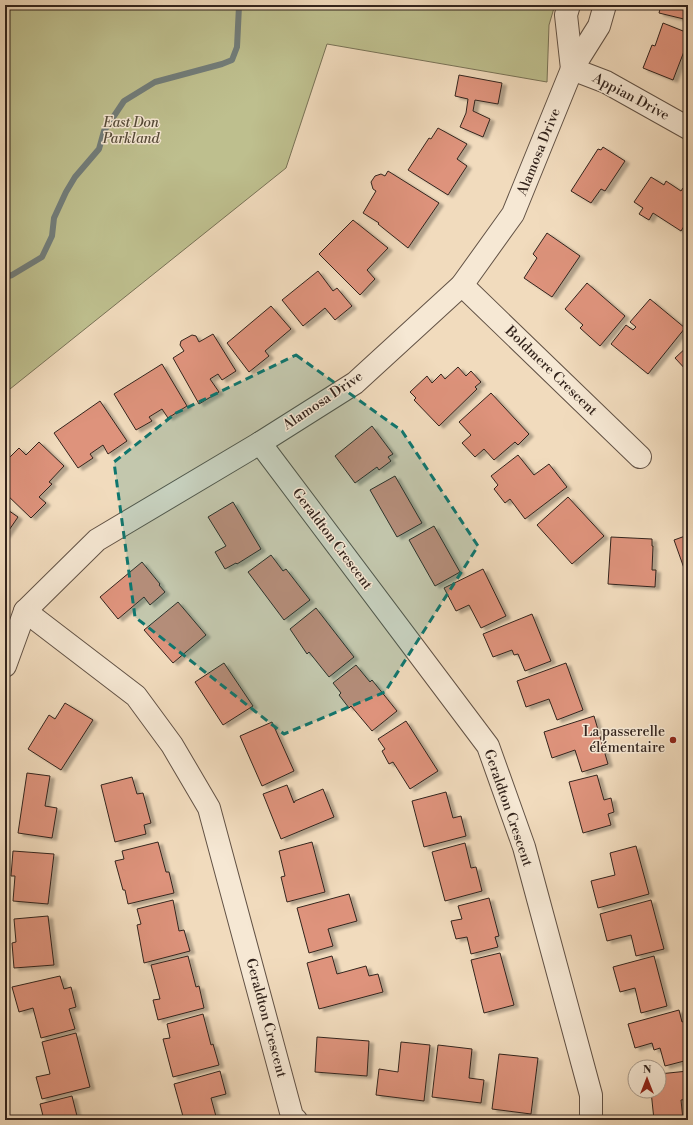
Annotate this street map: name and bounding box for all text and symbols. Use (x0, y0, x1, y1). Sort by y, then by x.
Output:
street label: Appian Drive (589, 69, 672, 125)
street label: Alamosa Drive (513, 106, 565, 199)
park label: East Don Parkland (102, 114, 160, 148)
street label: Boldmere Crescent (500, 322, 601, 420)
street label: Alamosa Drive (279, 368, 366, 435)
street label: Geraldton Crescent (288, 485, 376, 593)
place label: La passerelle élémentaire (583, 723, 665, 757)
marker: La passerelle élémentaire (668, 735, 678, 745)
street label: Geraldton Crescent (480, 747, 536, 869)
street label: Geraldton Crescent (241, 956, 291, 1080)
north arrow (627, 1059, 667, 1099)
text: N (643, 1063, 652, 1077)

